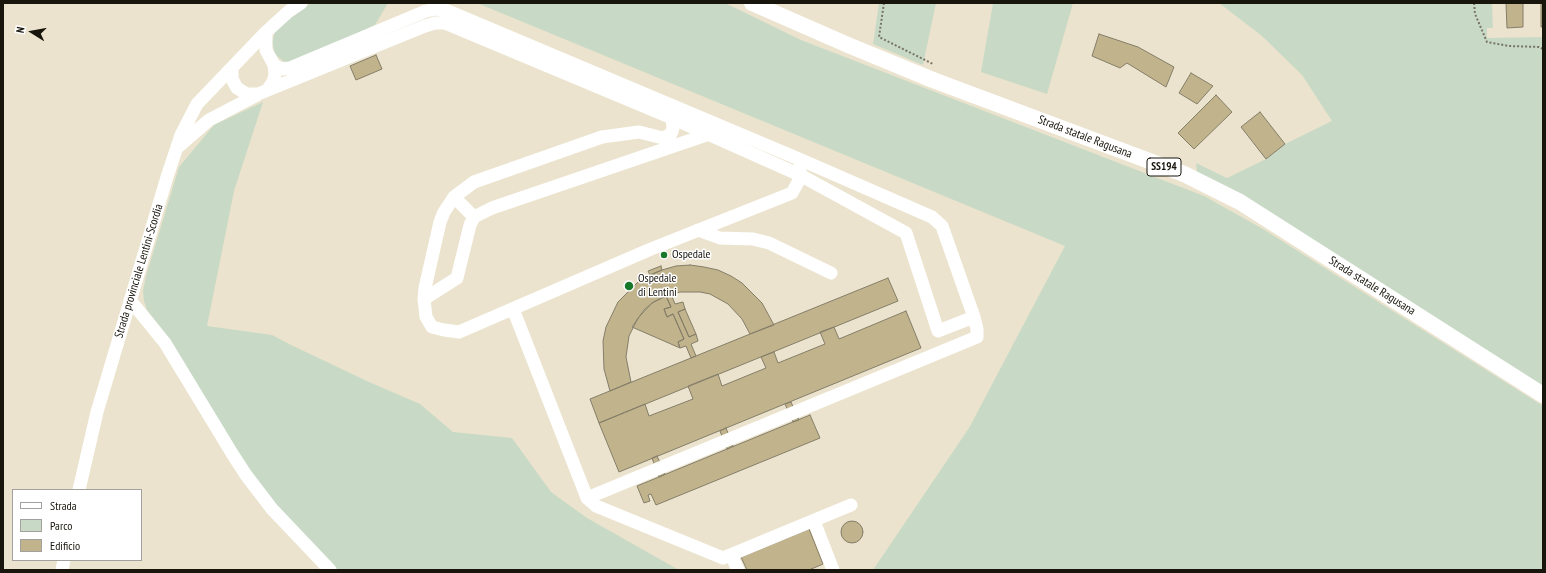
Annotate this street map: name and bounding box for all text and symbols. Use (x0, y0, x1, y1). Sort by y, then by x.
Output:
north arrow (12, 12, 52, 52)
text: N (13, 25, 28, 34)
street label: Strada statale Ragusana (1036, 112, 1134, 162)
road number: SS194 (1147, 158, 1181, 176)
street label: Strada provinciale Lentini-Scordia (112, 202, 166, 340)
place label: Ospedale (672, 248, 711, 262)
marker: Ospedale (659, 250, 669, 260)
street label: Strada statale Ragusana (1326, 254, 1418, 318)
place label: Ospedale di Lentini (638, 272, 677, 300)
marker: Ospedale di Lentini (623, 280, 635, 292)
legend (12, 489, 142, 561)
text: Strada (50, 498, 77, 513)
text: Parco (50, 518, 72, 533)
text: Edificio (50, 538, 80, 553)

